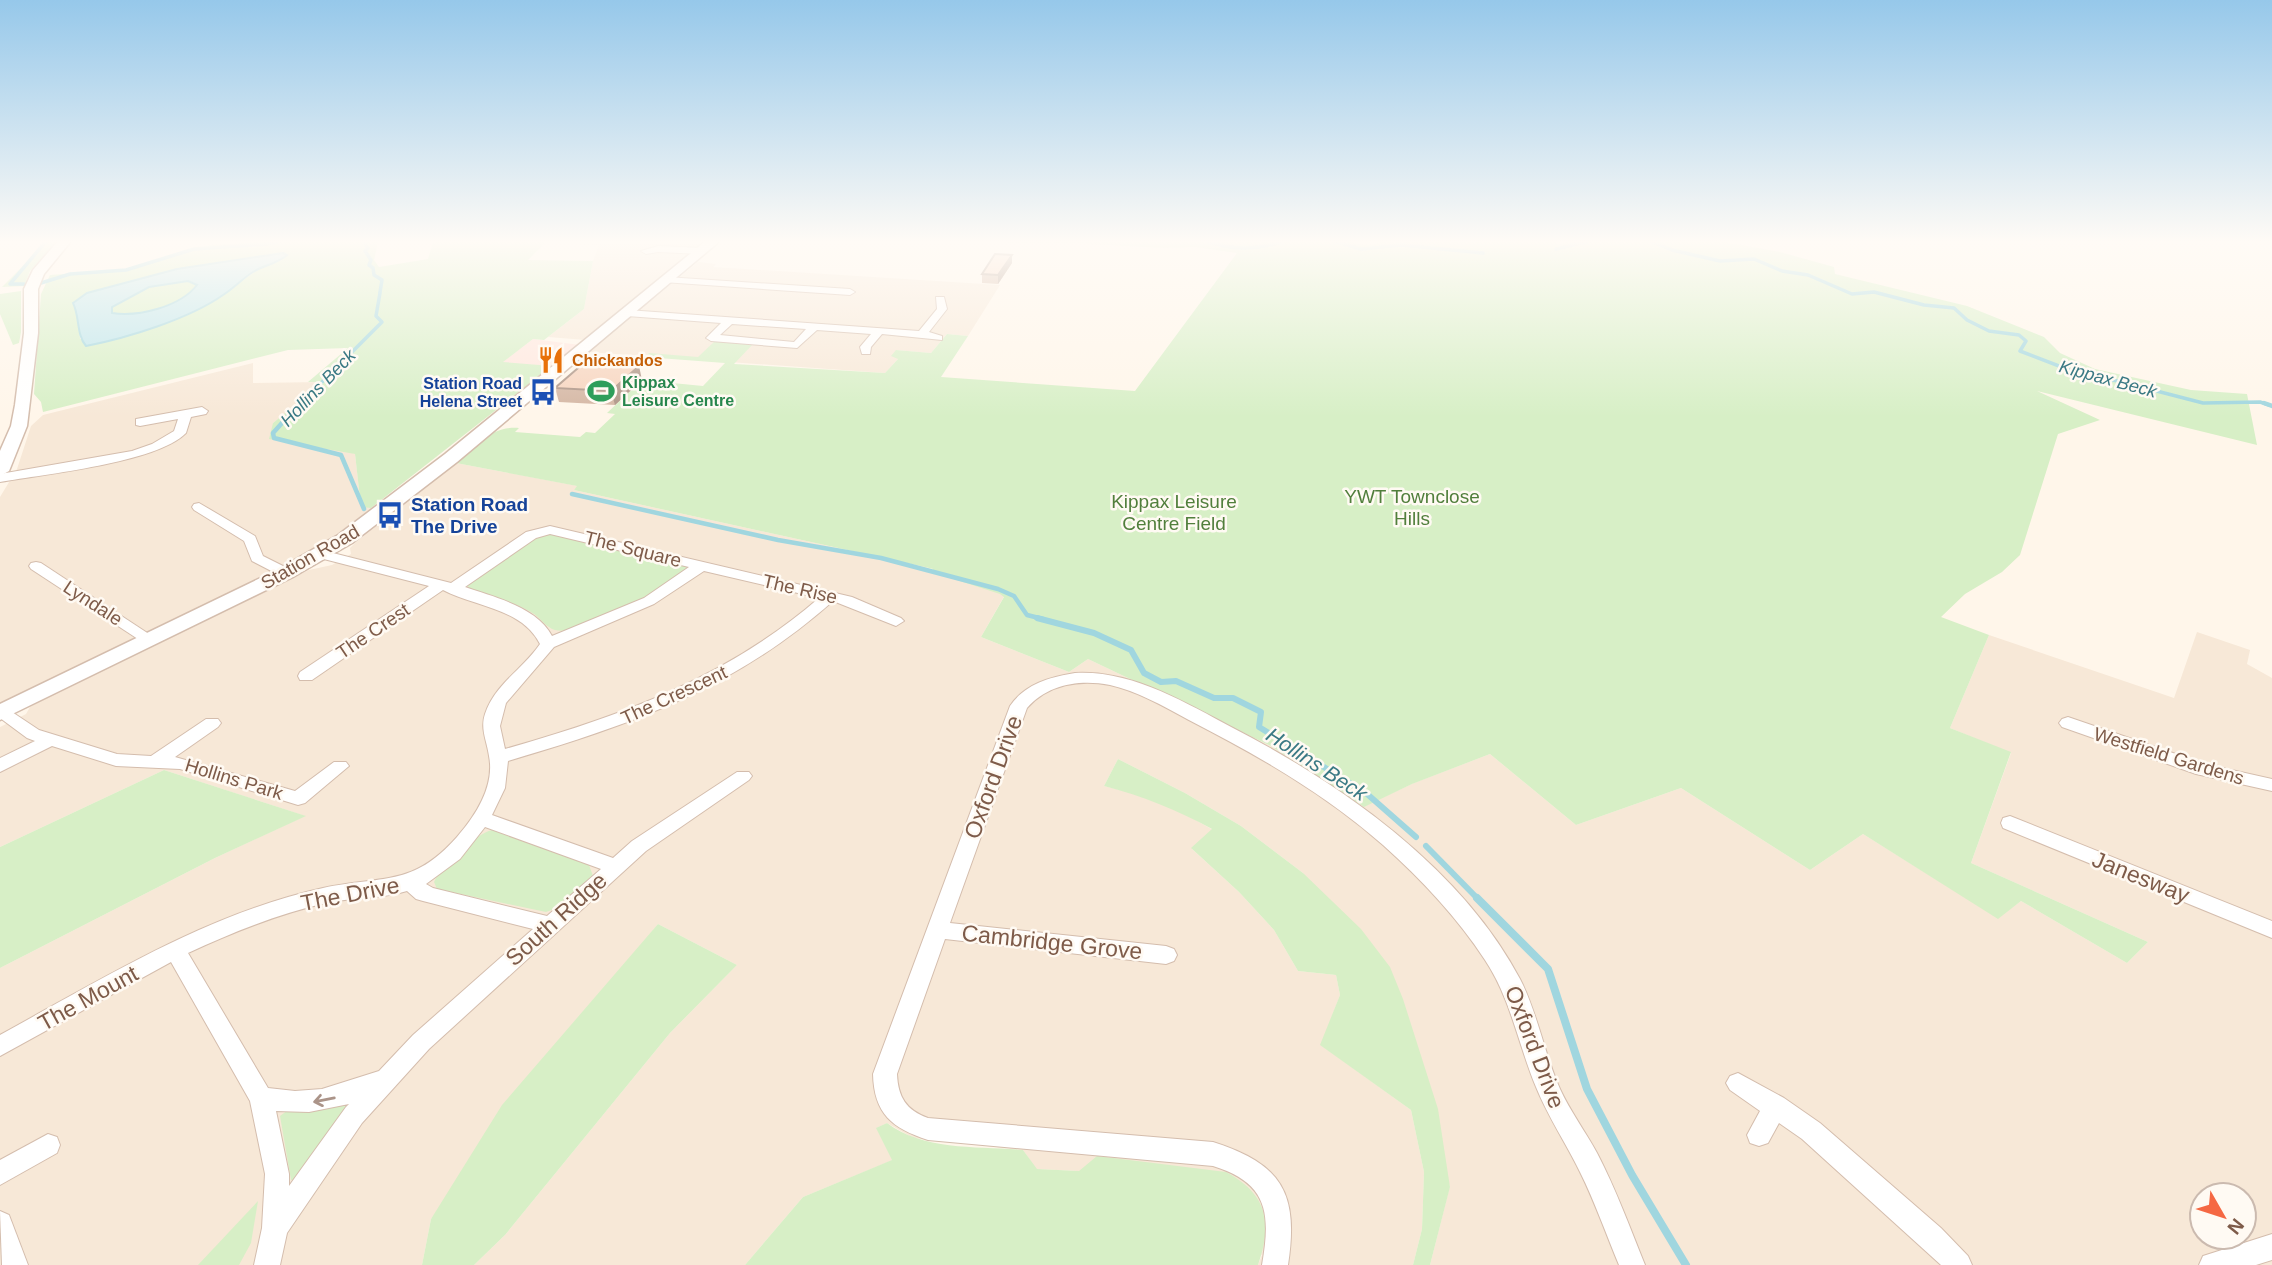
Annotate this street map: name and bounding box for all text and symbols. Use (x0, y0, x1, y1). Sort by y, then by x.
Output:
water label: Hollins Beck (276, 345, 360, 431)
restaurant icon: Chickandos (536, 345, 566, 375)
place label: Chickandos (572, 352, 663, 369)
water label: Kippax Beck (2057, 356, 2160, 402)
place label: Kippax Leisure Centre (622, 374, 734, 409)
place label: Station Road Helena Street (420, 375, 523, 410)
sports icon: Kippax Leisure Centre (586, 376, 616, 406)
bus stop icon: Station Road Helena Street (528, 377, 558, 407)
park label: YWT Townclose Hills (1344, 486, 1480, 529)
park label: Kippax Leisure Centre Field (1111, 491, 1237, 534)
place label: Station Road The Drive (411, 494, 528, 537)
bus stop icon: Station Road The Drive (375, 500, 405, 530)
street label: Station Road (257, 520, 363, 594)
street label: The Square (582, 527, 684, 571)
street label: The Rise (761, 570, 839, 608)
street label: Lyndale (60, 576, 126, 630)
street label: The Crest (333, 599, 414, 663)
street label: The Crescent (618, 661, 731, 729)
street label: Oxford Drive (959, 712, 1027, 842)
water label: Hollins Beck (1262, 723, 1373, 806)
street label: Westfield Gardens (2091, 723, 2247, 789)
street label: Hollins Park (182, 754, 286, 804)
street label: Janesway (2089, 846, 2194, 908)
street label: South Ridge (500, 867, 612, 971)
street label: The Drive (299, 872, 401, 916)
street label: Cambridge Grove (960, 920, 1144, 964)
street label: The Mount (34, 960, 143, 1036)
street label: Oxford Drive (1500, 982, 1570, 1112)
one-way arrow (313, 1093, 336, 1107)
north arrow (2188, 1181, 2258, 1251)
text: N (2223, 1214, 2248, 1238)

